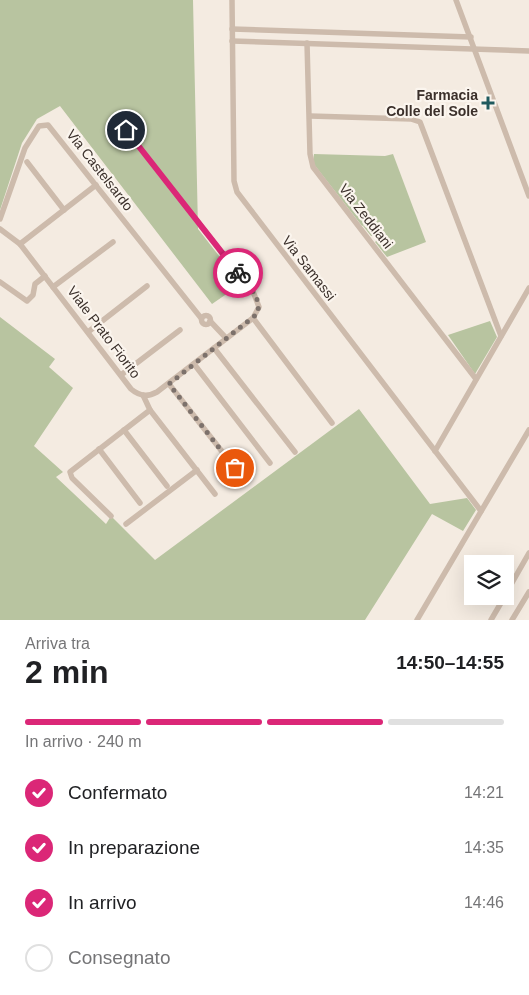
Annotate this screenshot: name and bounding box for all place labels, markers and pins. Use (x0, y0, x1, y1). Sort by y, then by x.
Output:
place label: Farmacia Colle del Sole (386, 87, 478, 119)
marker: Farmacia Colle del Sole (482, 97, 494, 109)
pin (105, 109, 147, 151)
pin (214, 447, 256, 489)

